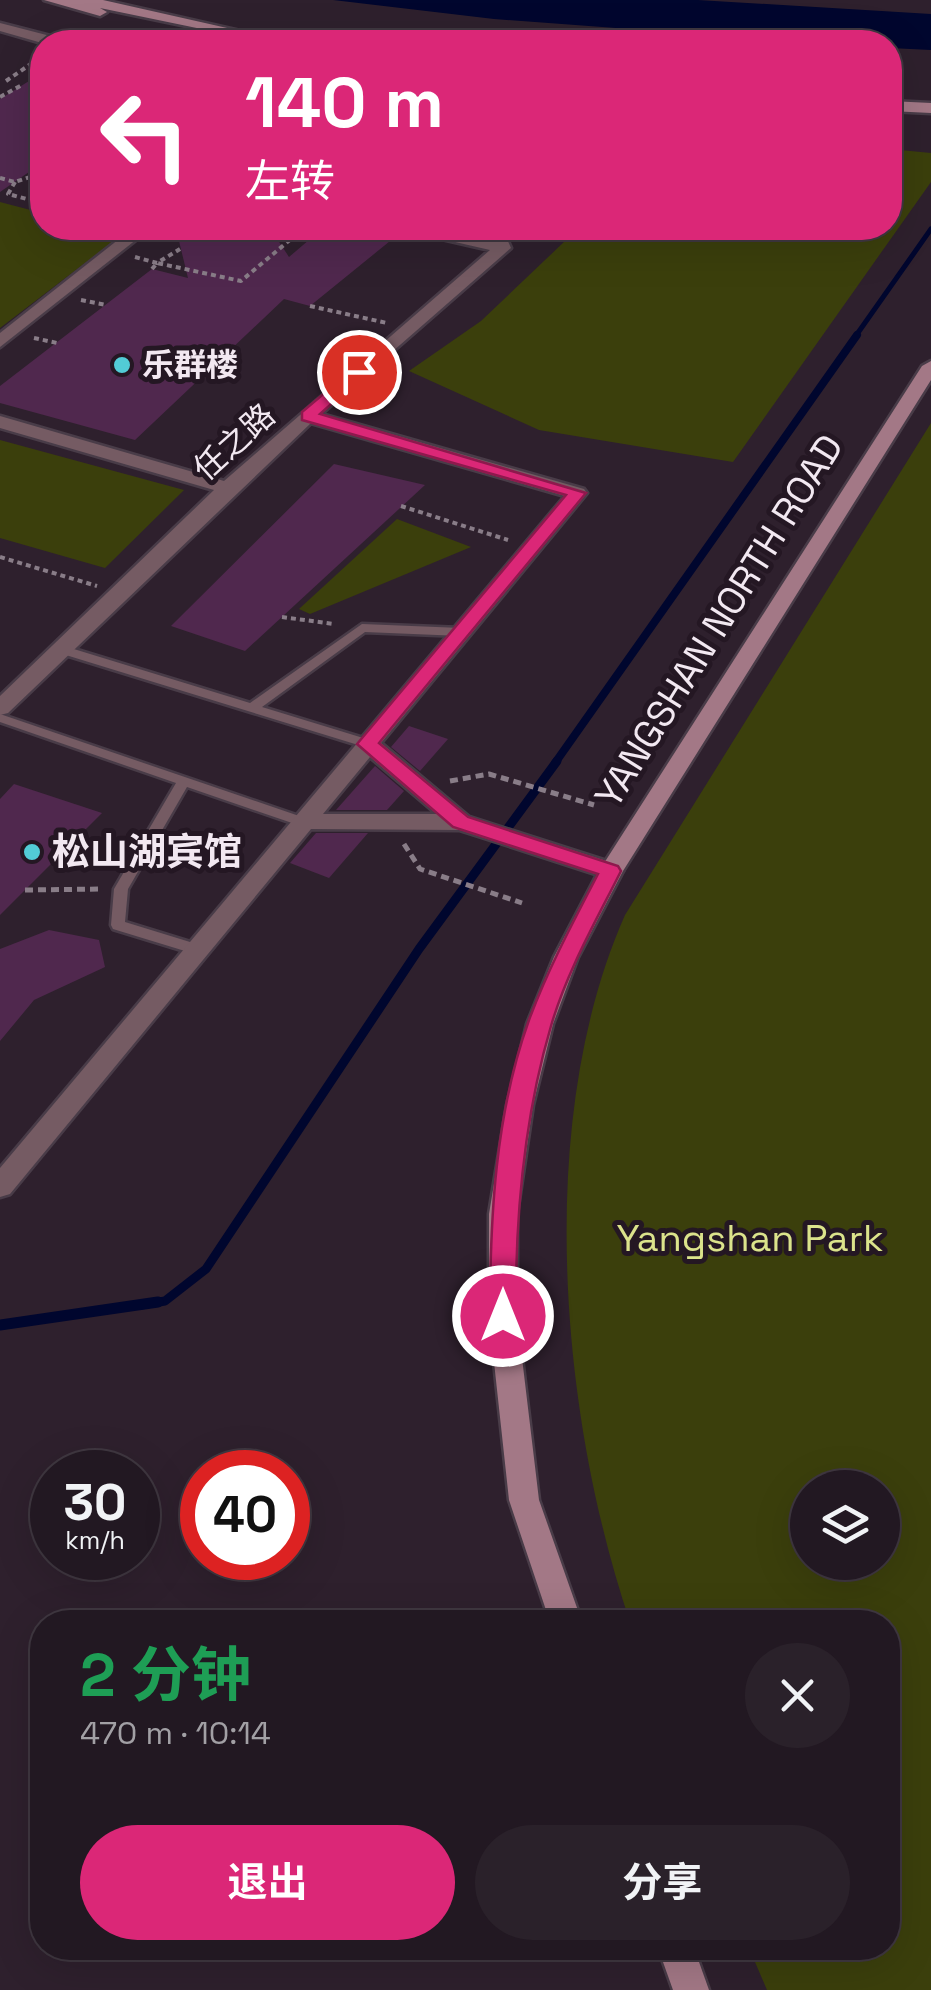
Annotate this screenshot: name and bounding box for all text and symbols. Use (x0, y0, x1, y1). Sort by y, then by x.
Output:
text: 140 m (245, 58, 444, 147)
icon: left (80, 70, 210, 200)
text: 左转 (245, 153, 335, 210)
pin (317, 330, 402, 415)
place label: 乐群楼 (142, 345, 238, 385)
icon: arrive (332, 345, 387, 400)
marker: 乐群楼 (111, 354, 133, 376)
street label: 任之路 (185, 395, 283, 489)
street label: YANGSHAN NORTH ROAD (584, 425, 854, 817)
place label: 松山湖宾馆 (52, 828, 242, 876)
marker: 松山湖宾馆 (21, 841, 43, 863)
park label: Yangshan Park (617, 1214, 883, 1262)
position arrow (451, 1264, 555, 1368)
speed limit sign: 40 (180, 1450, 310, 1580)
map controls (790, 1470, 900, 1580)
button: layers (790, 1470, 900, 1580)
text: 30 (64, 1471, 126, 1535)
text: km/h (65, 1524, 125, 1556)
text: 2 分钟 (80, 1637, 251, 1714)
button: close (745, 1643, 850, 1748)
text: 470 m · 10:14 (80, 1713, 271, 1753)
button: 退出 (80, 1825, 455, 1940)
button: 分享 (475, 1825, 850, 1940)

